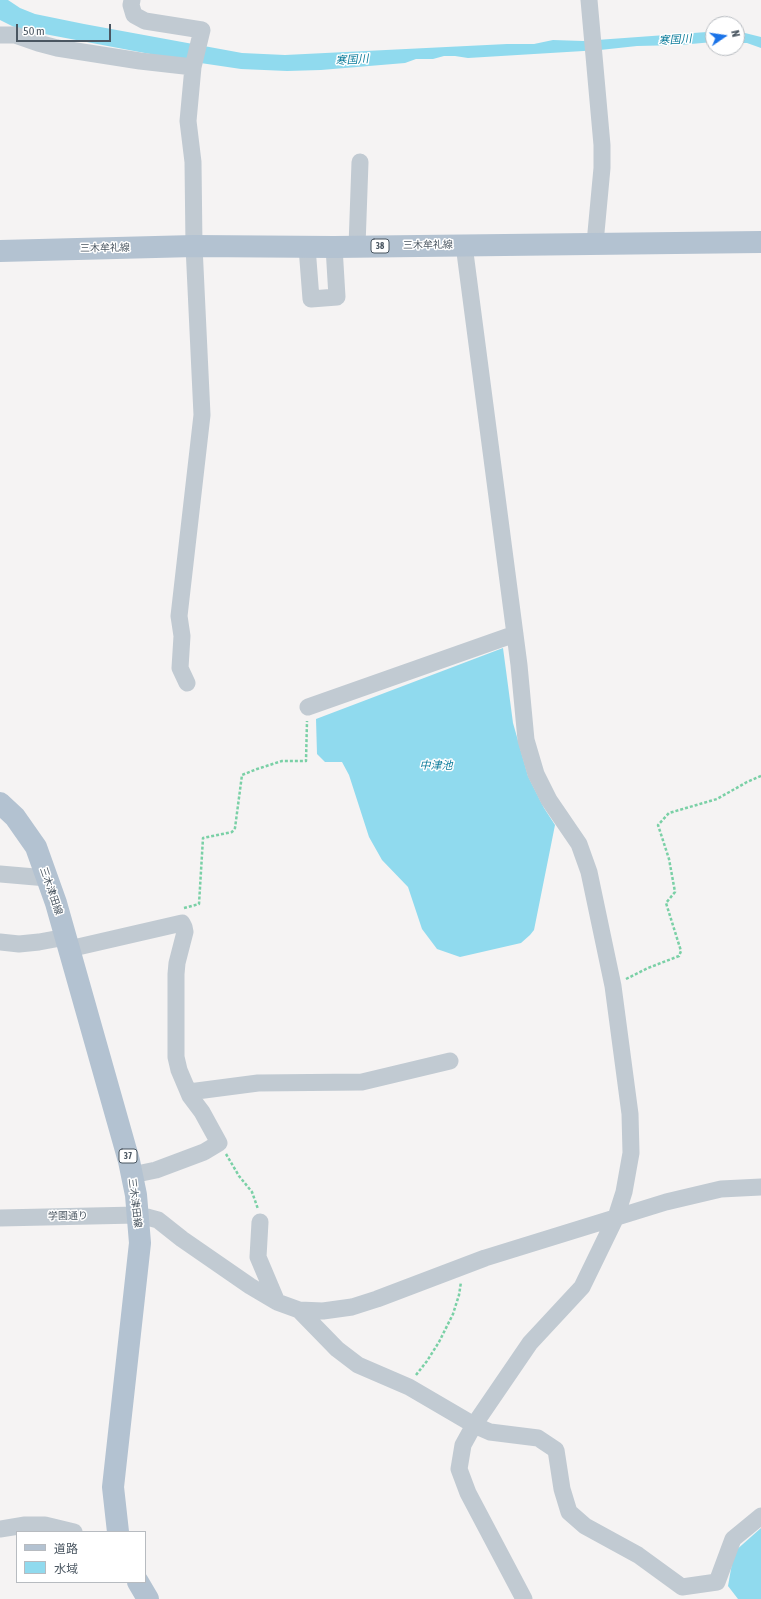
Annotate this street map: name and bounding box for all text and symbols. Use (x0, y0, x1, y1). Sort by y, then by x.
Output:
scale bar (18, 16, 113, 42)
north arrow (705, 16, 745, 56)
text: 50 m (23, 24, 45, 38)
text: N (729, 29, 742, 38)
water label: 寒国川 (658, 32, 692, 48)
water label: 寒国川 (335, 52, 369, 68)
road number: 38 (371, 239, 389, 253)
street label: 三木牟礼線 (403, 239, 453, 251)
street label: 三木牟礼線 (80, 242, 130, 254)
water label: 中津池 (420, 759, 452, 773)
street label: 三木津田線 (37, 865, 65, 917)
road number: 37 (119, 1149, 137, 1163)
street label: 三木津田線 (126, 1177, 144, 1229)
street label: 学園通り (48, 1210, 88, 1222)
legend (16, 1531, 146, 1583)
text: 道路 (54, 1542, 78, 1556)
text: 水域 (54, 1562, 78, 1576)

